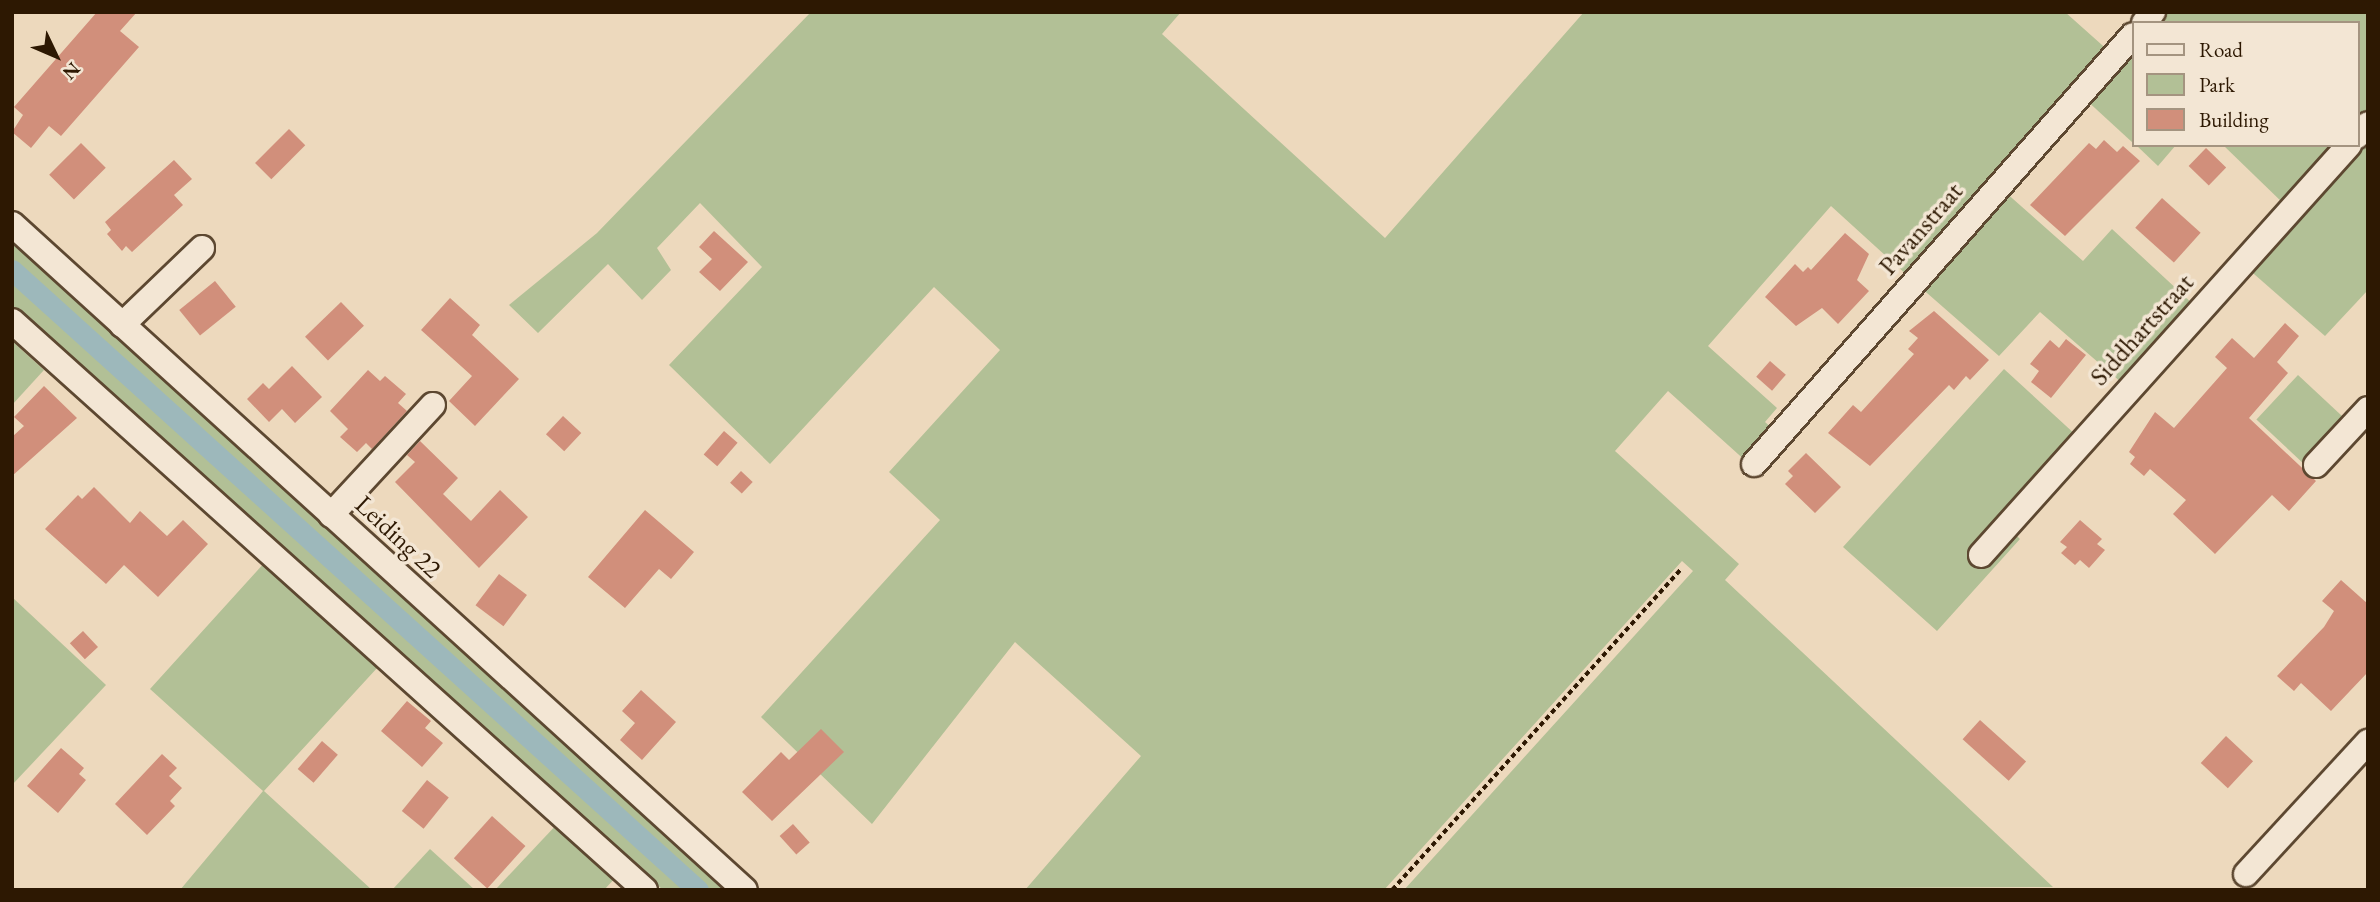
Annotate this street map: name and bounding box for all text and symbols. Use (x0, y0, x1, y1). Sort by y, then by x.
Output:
north arrow (21, 21, 91, 91)
legend (2132, 21, 2359, 147)
text: Road (2199, 36, 2243, 63)
text: N (57, 57, 86, 85)
text: Park (2199, 71, 2235, 98)
text: Building (2199, 106, 2269, 133)
street label: Pavanstraat (1872, 176, 1970, 282)
street label: Siddhartstraat (2084, 268, 2200, 392)
street label: Leiding 22 (348, 489, 448, 585)

